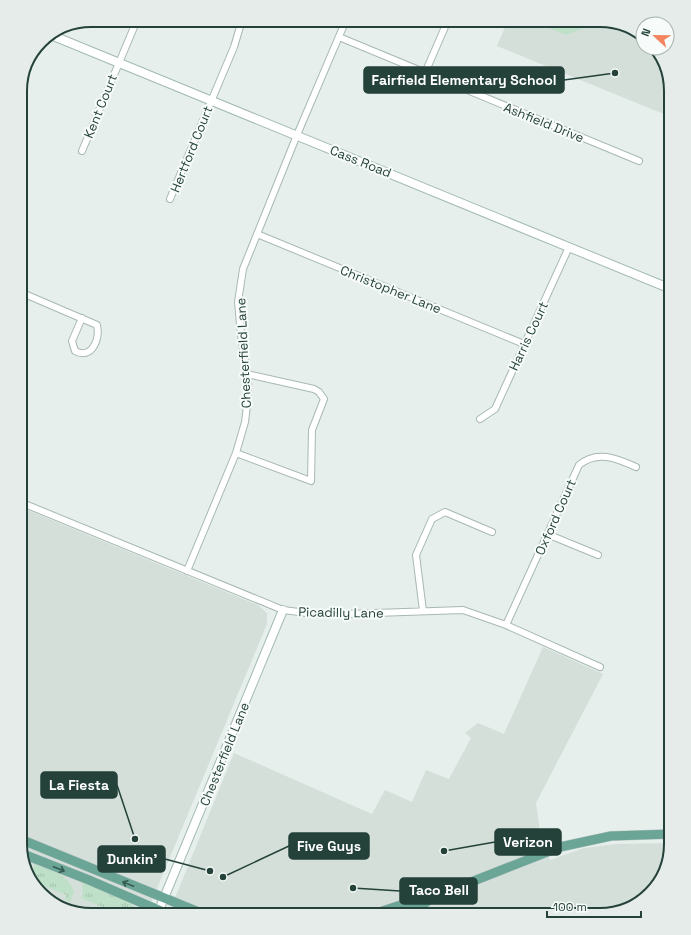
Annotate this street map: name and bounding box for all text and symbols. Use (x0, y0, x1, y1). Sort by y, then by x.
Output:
north arrow (635, 16, 675, 56)
text: N (638, 26, 654, 38)
callout: Fairfield Elementary School (364, 67, 564, 93)
text: Fairfield Elementary School (372, 71, 556, 89)
street label: Kent Court (80, 72, 121, 141)
street label: Ashfield Drive (501, 99, 586, 146)
street label: Hertford Court (166, 103, 217, 195)
street label: Cass Road (328, 141, 394, 181)
street label: Christopher Lane (338, 261, 444, 317)
street label: Chesterfield Lane (232, 297, 255, 409)
street label: Harris Court (505, 299, 552, 374)
street label: Oxford Court (531, 477, 580, 558)
street label: Picadilly Lane (298, 603, 384, 622)
street label: Chesterfield Lane (196, 700, 253, 809)
callout: La Fiesta (41, 772, 117, 798)
text: La Fiesta (49, 776, 109, 794)
callout: Verizon (495, 829, 561, 855)
callout: Five Guys (289, 833, 369, 859)
text: Verizon (503, 833, 553, 851)
text: Five Guys (297, 837, 361, 855)
callout: Dunkin' (98, 846, 165, 872)
text: Dunkin' (107, 850, 157, 868)
one-way arrow (52, 865, 64, 873)
callout: Taco Bell (400, 878, 477, 904)
one-way arrow (122, 879, 134, 887)
text: Taco Bell (409, 881, 469, 899)
scale bar (547, 893, 641, 919)
text: 100 m (553, 899, 587, 915)

